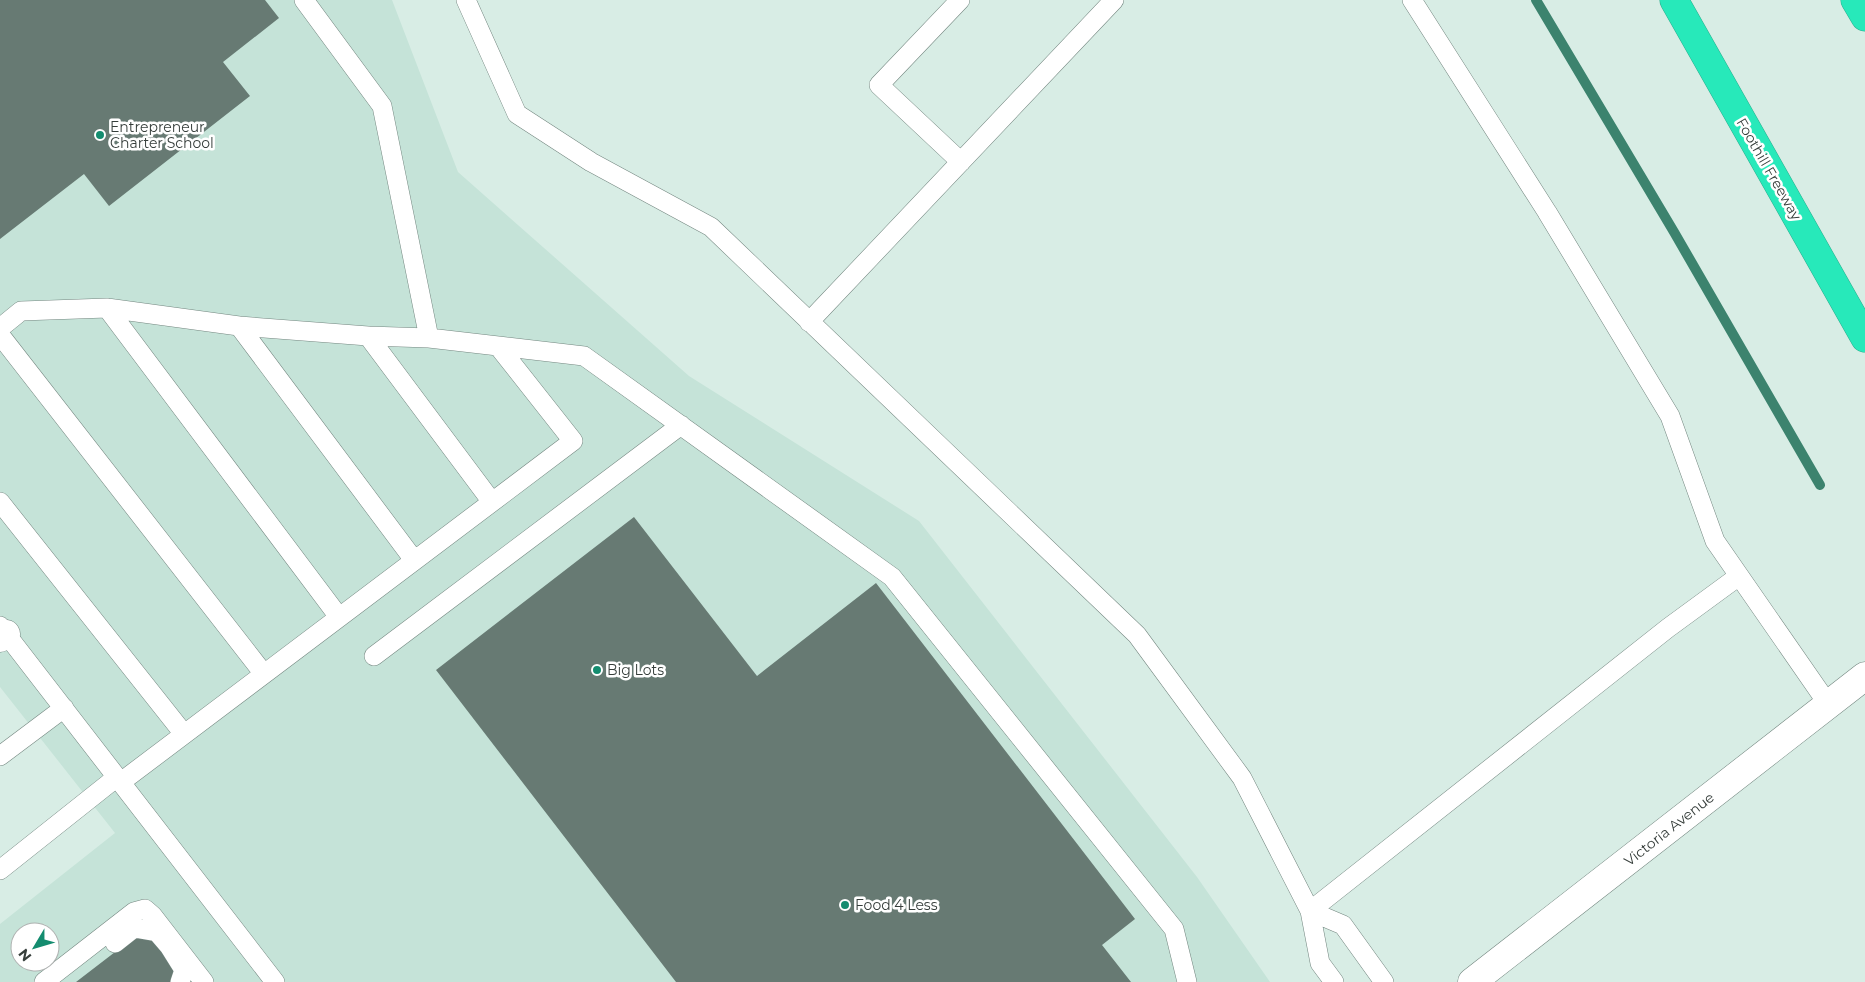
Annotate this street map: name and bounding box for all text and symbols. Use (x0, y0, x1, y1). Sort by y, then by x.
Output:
street label: Foothill Freeway (1732, 115, 1806, 224)
place label: Entrepreneur Charter School (110, 118, 214, 152)
marker: Entrepreneur Charter School (94, 129, 106, 141)
place label: Big Lots (607, 661, 664, 679)
marker: Big Lots (591, 664, 603, 676)
street label: Victoria Avenue (1620, 788, 1718, 870)
place label: Food 4 Less (855, 896, 938, 914)
marker: Food 4 Less (839, 899, 851, 911)
north arrow (10, 922, 60, 972)
text: N (14, 945, 35, 965)

